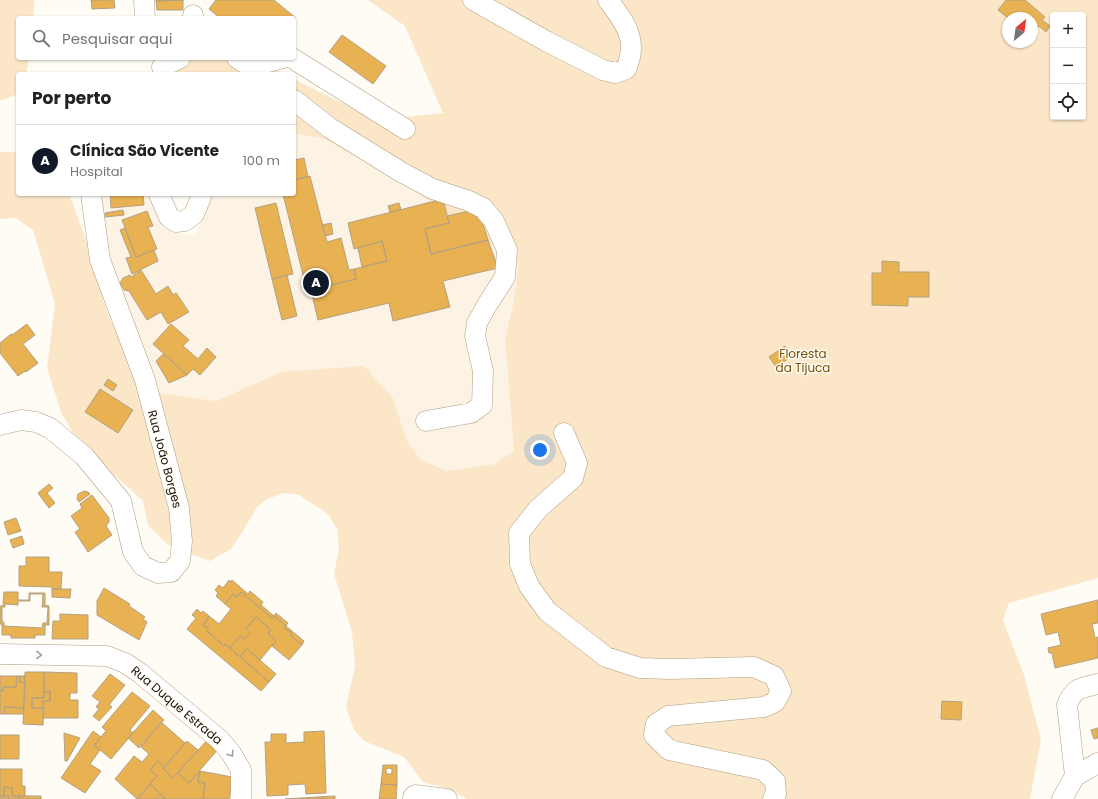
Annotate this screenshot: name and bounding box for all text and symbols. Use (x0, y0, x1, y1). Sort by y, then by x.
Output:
north arrow (1002, 12, 1038, 48)
map controls (1050, 12, 1086, 120)
button: + (1050, 12, 1086, 48)
search box (16, 16, 296, 60)
icon: search (30, 27, 52, 49)
text: Pesquisar aqui (62, 28, 172, 49)
button: − (1050, 48, 1086, 84)
button: locate (1050, 84, 1086, 120)
text: Por perto (32, 86, 111, 110)
text: Clínica São Vicente (70, 140, 219, 161)
text: A (40, 151, 50, 170)
text: 100 m (243, 151, 280, 170)
text: Hospital (70, 162, 123, 181)
pin: A (303, 268, 329, 298)
park label: Floresta da Tijuca (776, 345, 830, 376)
street label: Rua João Borges (144, 408, 186, 510)
your location (530, 440, 550, 460)
one-way arrow (36, 651, 42, 659)
street label: Rua Duque Estrada (128, 662, 226, 748)
one-way arrow (226, 750, 234, 757)

